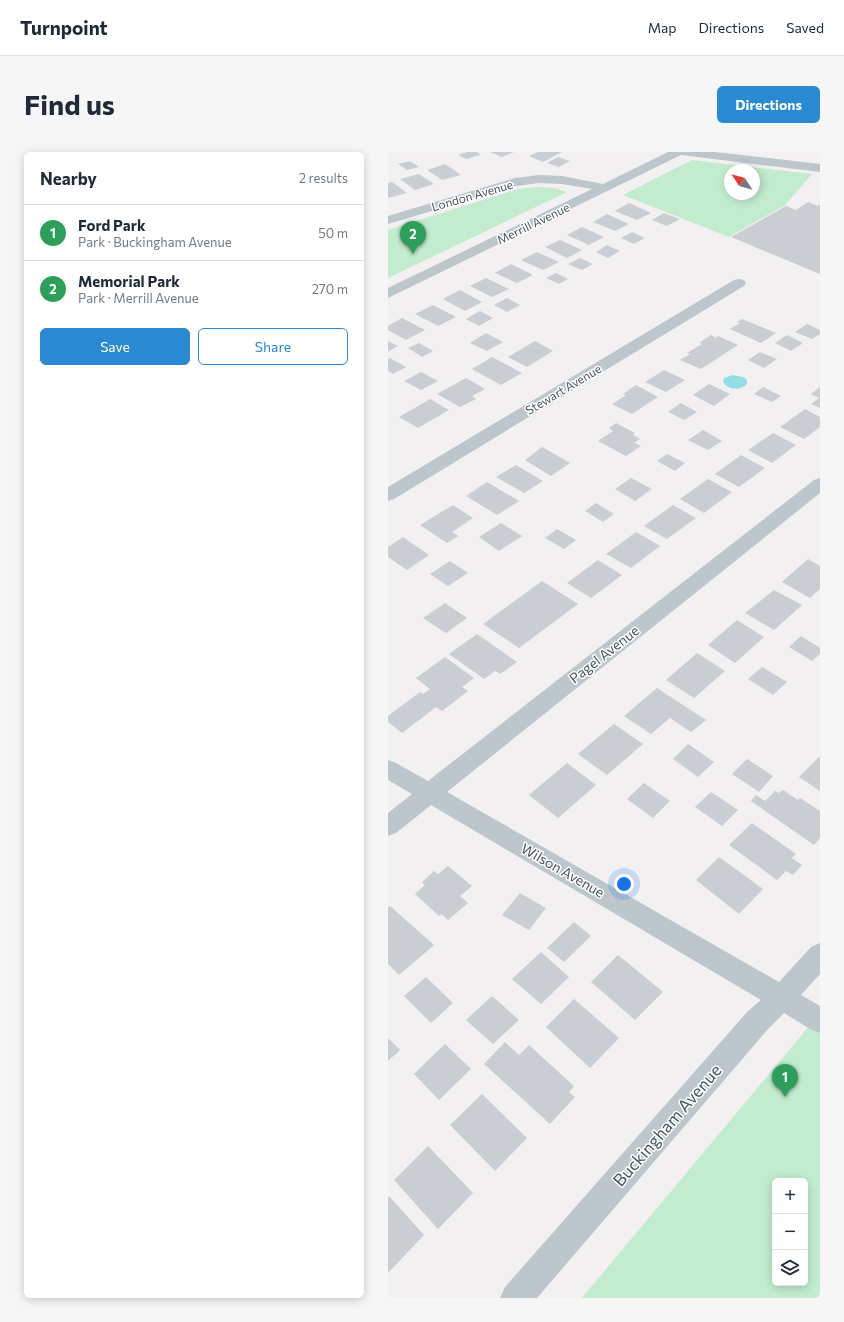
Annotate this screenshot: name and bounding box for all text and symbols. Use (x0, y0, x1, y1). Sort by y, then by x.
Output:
text: Turnpoint (20, 16, 108, 39)
text: Map (648, 19, 677, 36)
text: Directions (699, 19, 764, 36)
text: Saved (786, 19, 824, 36)
button: Directions (717, 86, 820, 123)
text: Find us (24, 87, 115, 121)
north arrow (724, 164, 760, 200)
text: Nearby (40, 168, 97, 189)
text: 2 results (299, 170, 348, 186)
street label: London Avenue (430, 177, 514, 213)
street label: Merrill Avenue (494, 199, 572, 247)
text: Ford Park (78, 216, 146, 234)
pin: 2 (400, 221, 426, 254)
text: 1 (50, 225, 56, 241)
text: 50 m (318, 225, 348, 241)
text: Park · Buckingham Avenue (78, 234, 232, 250)
text: Memorial Park (78, 272, 180, 290)
text: 2 (49, 281, 57, 297)
text: 270 m (312, 281, 348, 297)
text: Park · Merrill Avenue (78, 290, 199, 306)
button: Save (40, 328, 190, 365)
button: Share (198, 328, 348, 365)
street label: Stewart Avenue (523, 361, 603, 417)
street label: Pagel Avenue (566, 621, 642, 687)
street label: Wilson Avenue (518, 839, 608, 901)
your location (614, 874, 634, 894)
street label: Buckingham Avenue (608, 1060, 726, 1190)
pin: 1 (772, 1064, 798, 1097)
map controls (772, 1178, 808, 1286)
button: + (772, 1178, 808, 1214)
button: − (772, 1214, 808, 1250)
button: layers (772, 1250, 808, 1286)

